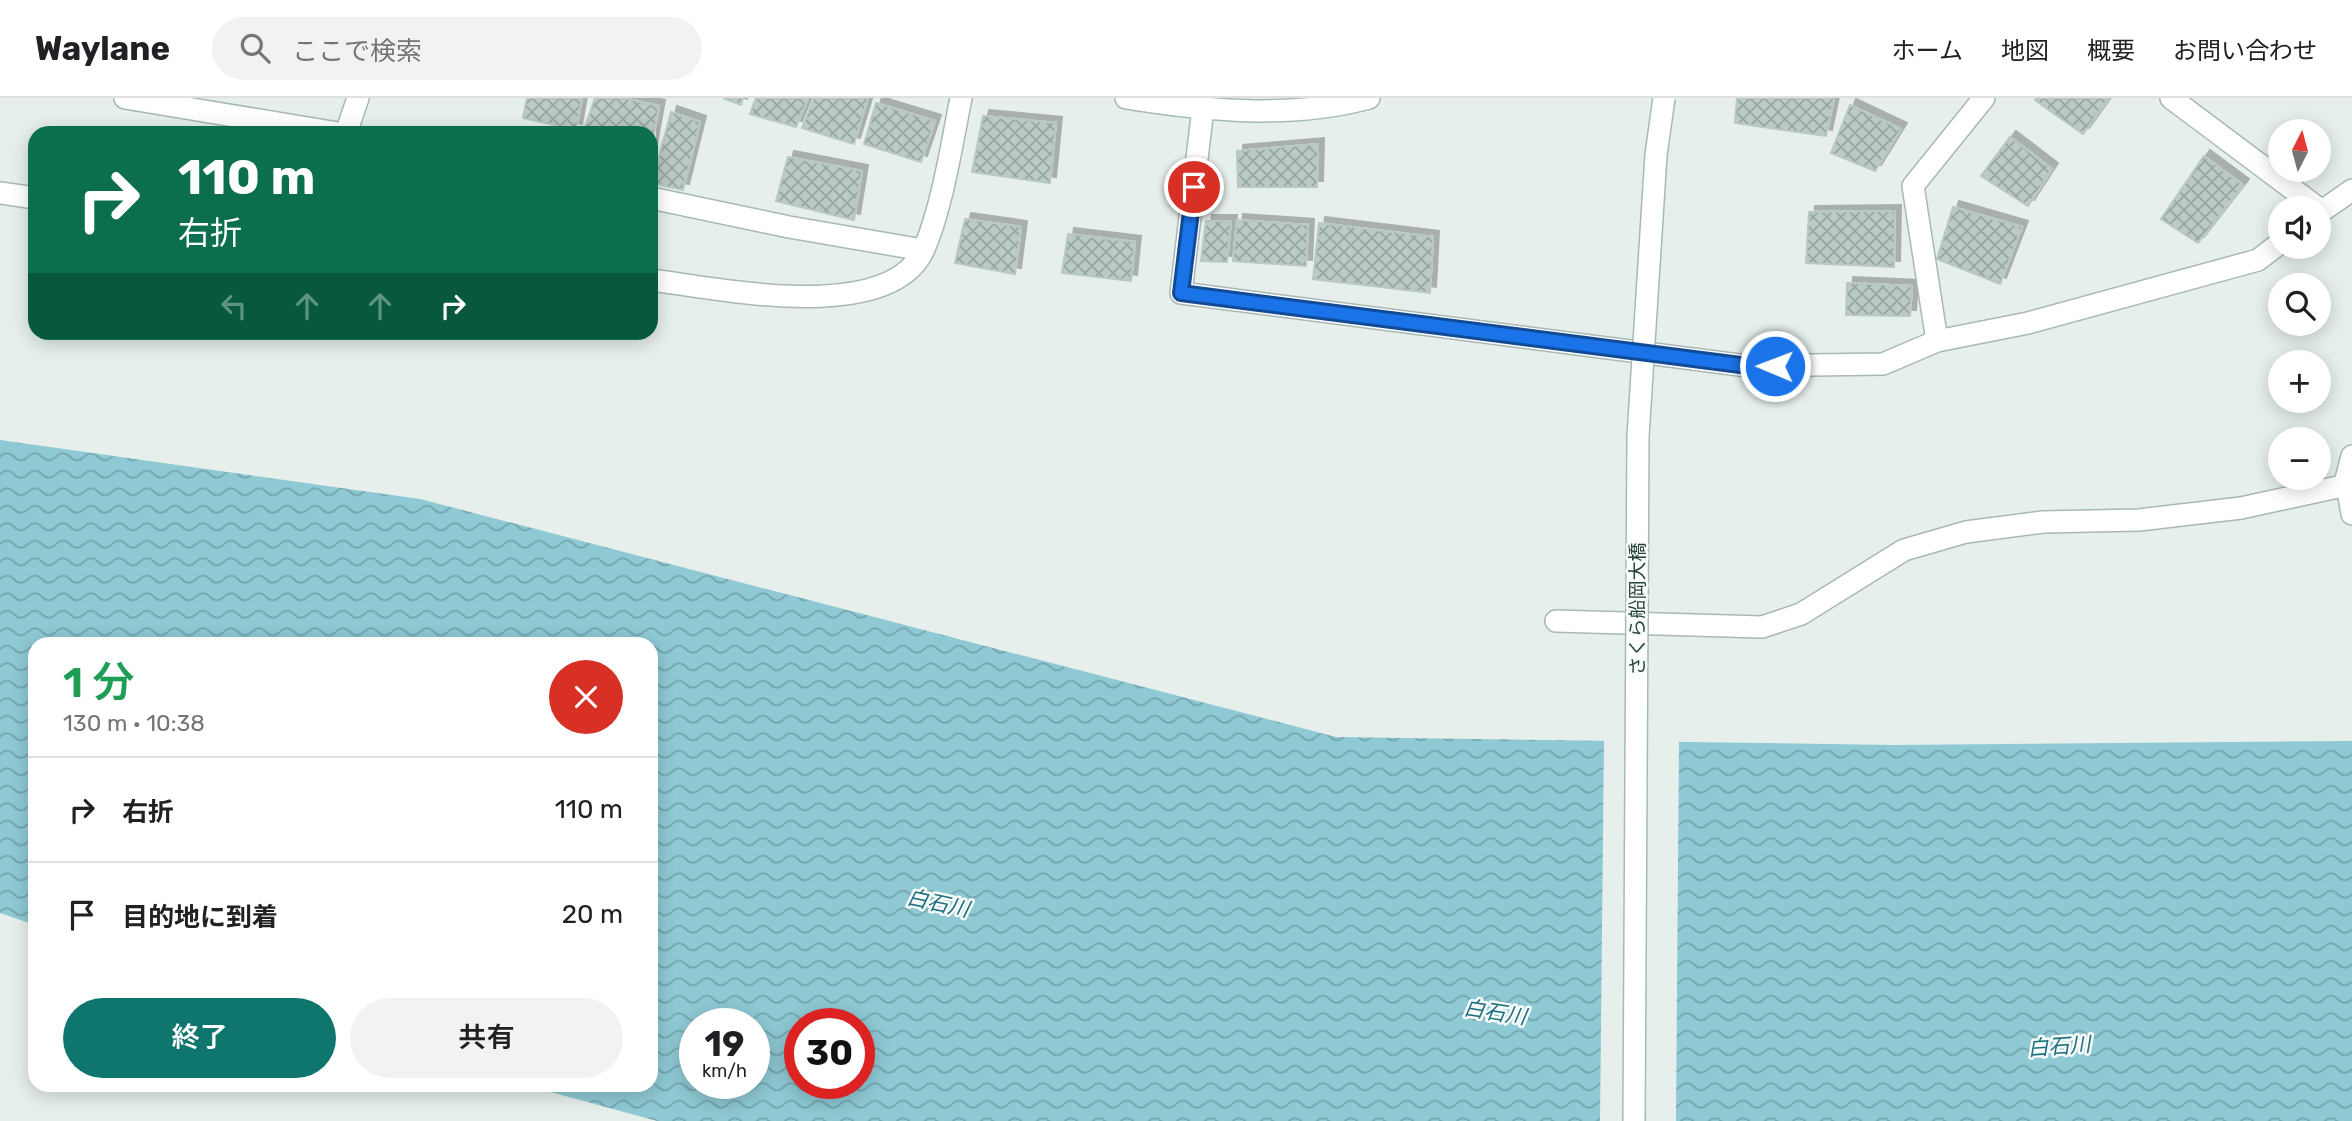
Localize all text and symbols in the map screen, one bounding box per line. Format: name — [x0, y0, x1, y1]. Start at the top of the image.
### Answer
search box — [212, 17, 702, 80]
text: Waylane — [35, 29, 170, 68]
icon: search — [236, 29, 274, 67]
text: ここで検索 — [292, 36, 422, 67]
text: ホーム — [1892, 37, 1963, 65]
text: 地図 — [2001, 37, 2049, 65]
text: 概要 — [2087, 37, 2135, 65]
text: お問い合わせ — [2173, 37, 2317, 65]
north arrow — [2268, 119, 2331, 182]
map controls — [2268, 119, 2331, 490]
text: 110 m — [178, 148, 315, 206]
icon: right — [63, 154, 154, 245]
pin — [1164, 157, 1224, 217]
icon: arrive — [1175, 168, 1213, 206]
button: sound — [2268, 196, 2331, 259]
text: 右折 — [178, 214, 242, 252]
button: search — [2268, 273, 2331, 336]
icon: left — [215, 287, 253, 325]
icon: ahead — [288, 287, 326, 325]
icon: ahead — [361, 287, 399, 325]
icon: right — [434, 287, 472, 325]
position arrow — [1738, 329, 1812, 403]
button: + — [2268, 350, 2331, 413]
button: − — [2268, 427, 2331, 490]
street label: さくら船岡大橋 — [1626, 542, 1649, 676]
text: 1 分 — [63, 658, 134, 708]
button: close — [549, 660, 623, 734]
text: 130 m · 10:38 — [63, 709, 205, 737]
icon: right — [63, 791, 101, 829]
text: 110 m — [555, 794, 623, 825]
text: 右折 — [122, 797, 174, 828]
water label: 白石川 — [905, 884, 973, 922]
icon: arrive — [63, 896, 101, 934]
text: 20 m — [562, 899, 623, 930]
text: 目的地に到着 — [122, 902, 278, 933]
water label: 白石川 — [1462, 995, 1530, 1030]
button: 終了 — [63, 998, 336, 1078]
button: 共有 — [350, 998, 623, 1078]
speed limit sign: 30 — [784, 1008, 875, 1099]
text: 19 — [705, 1023, 744, 1065]
water label: 白石川 — [2027, 1031, 2093, 1061]
text: km/h — [702, 1060, 747, 1082]

